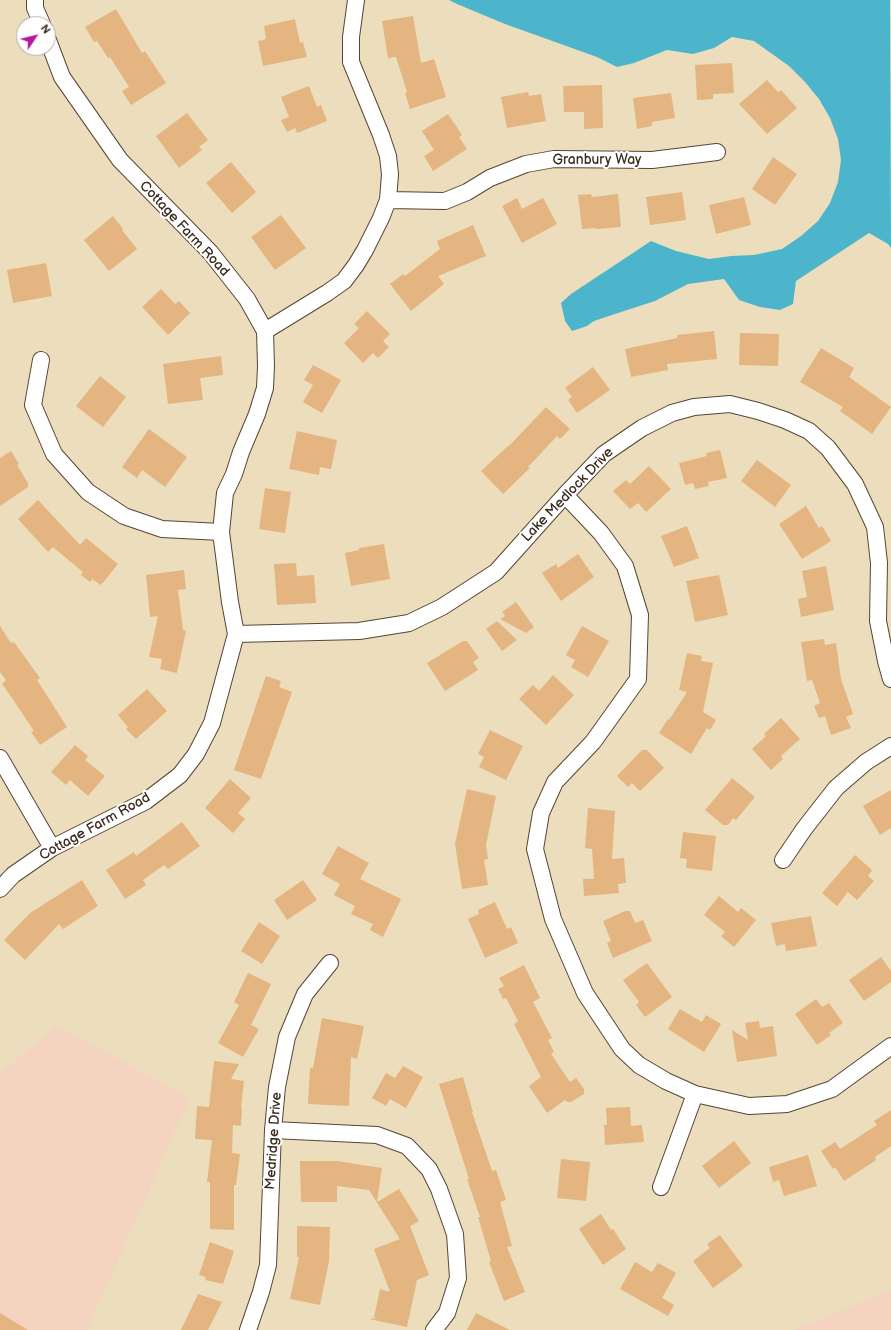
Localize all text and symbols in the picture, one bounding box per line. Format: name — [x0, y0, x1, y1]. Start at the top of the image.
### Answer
north arrow — [16, 16, 56, 56]
text: N — [38, 22, 53, 37]
street label: Granbury Way — [553, 152, 641, 168]
street label: Cottage Farm Road — [136, 178, 232, 280]
street label: Lake Medlock Drive — [519, 444, 617, 546]
street label: Cottage Farm Road — [37, 790, 153, 864]
street label: Medridge Drive — [262, 1092, 286, 1190]

